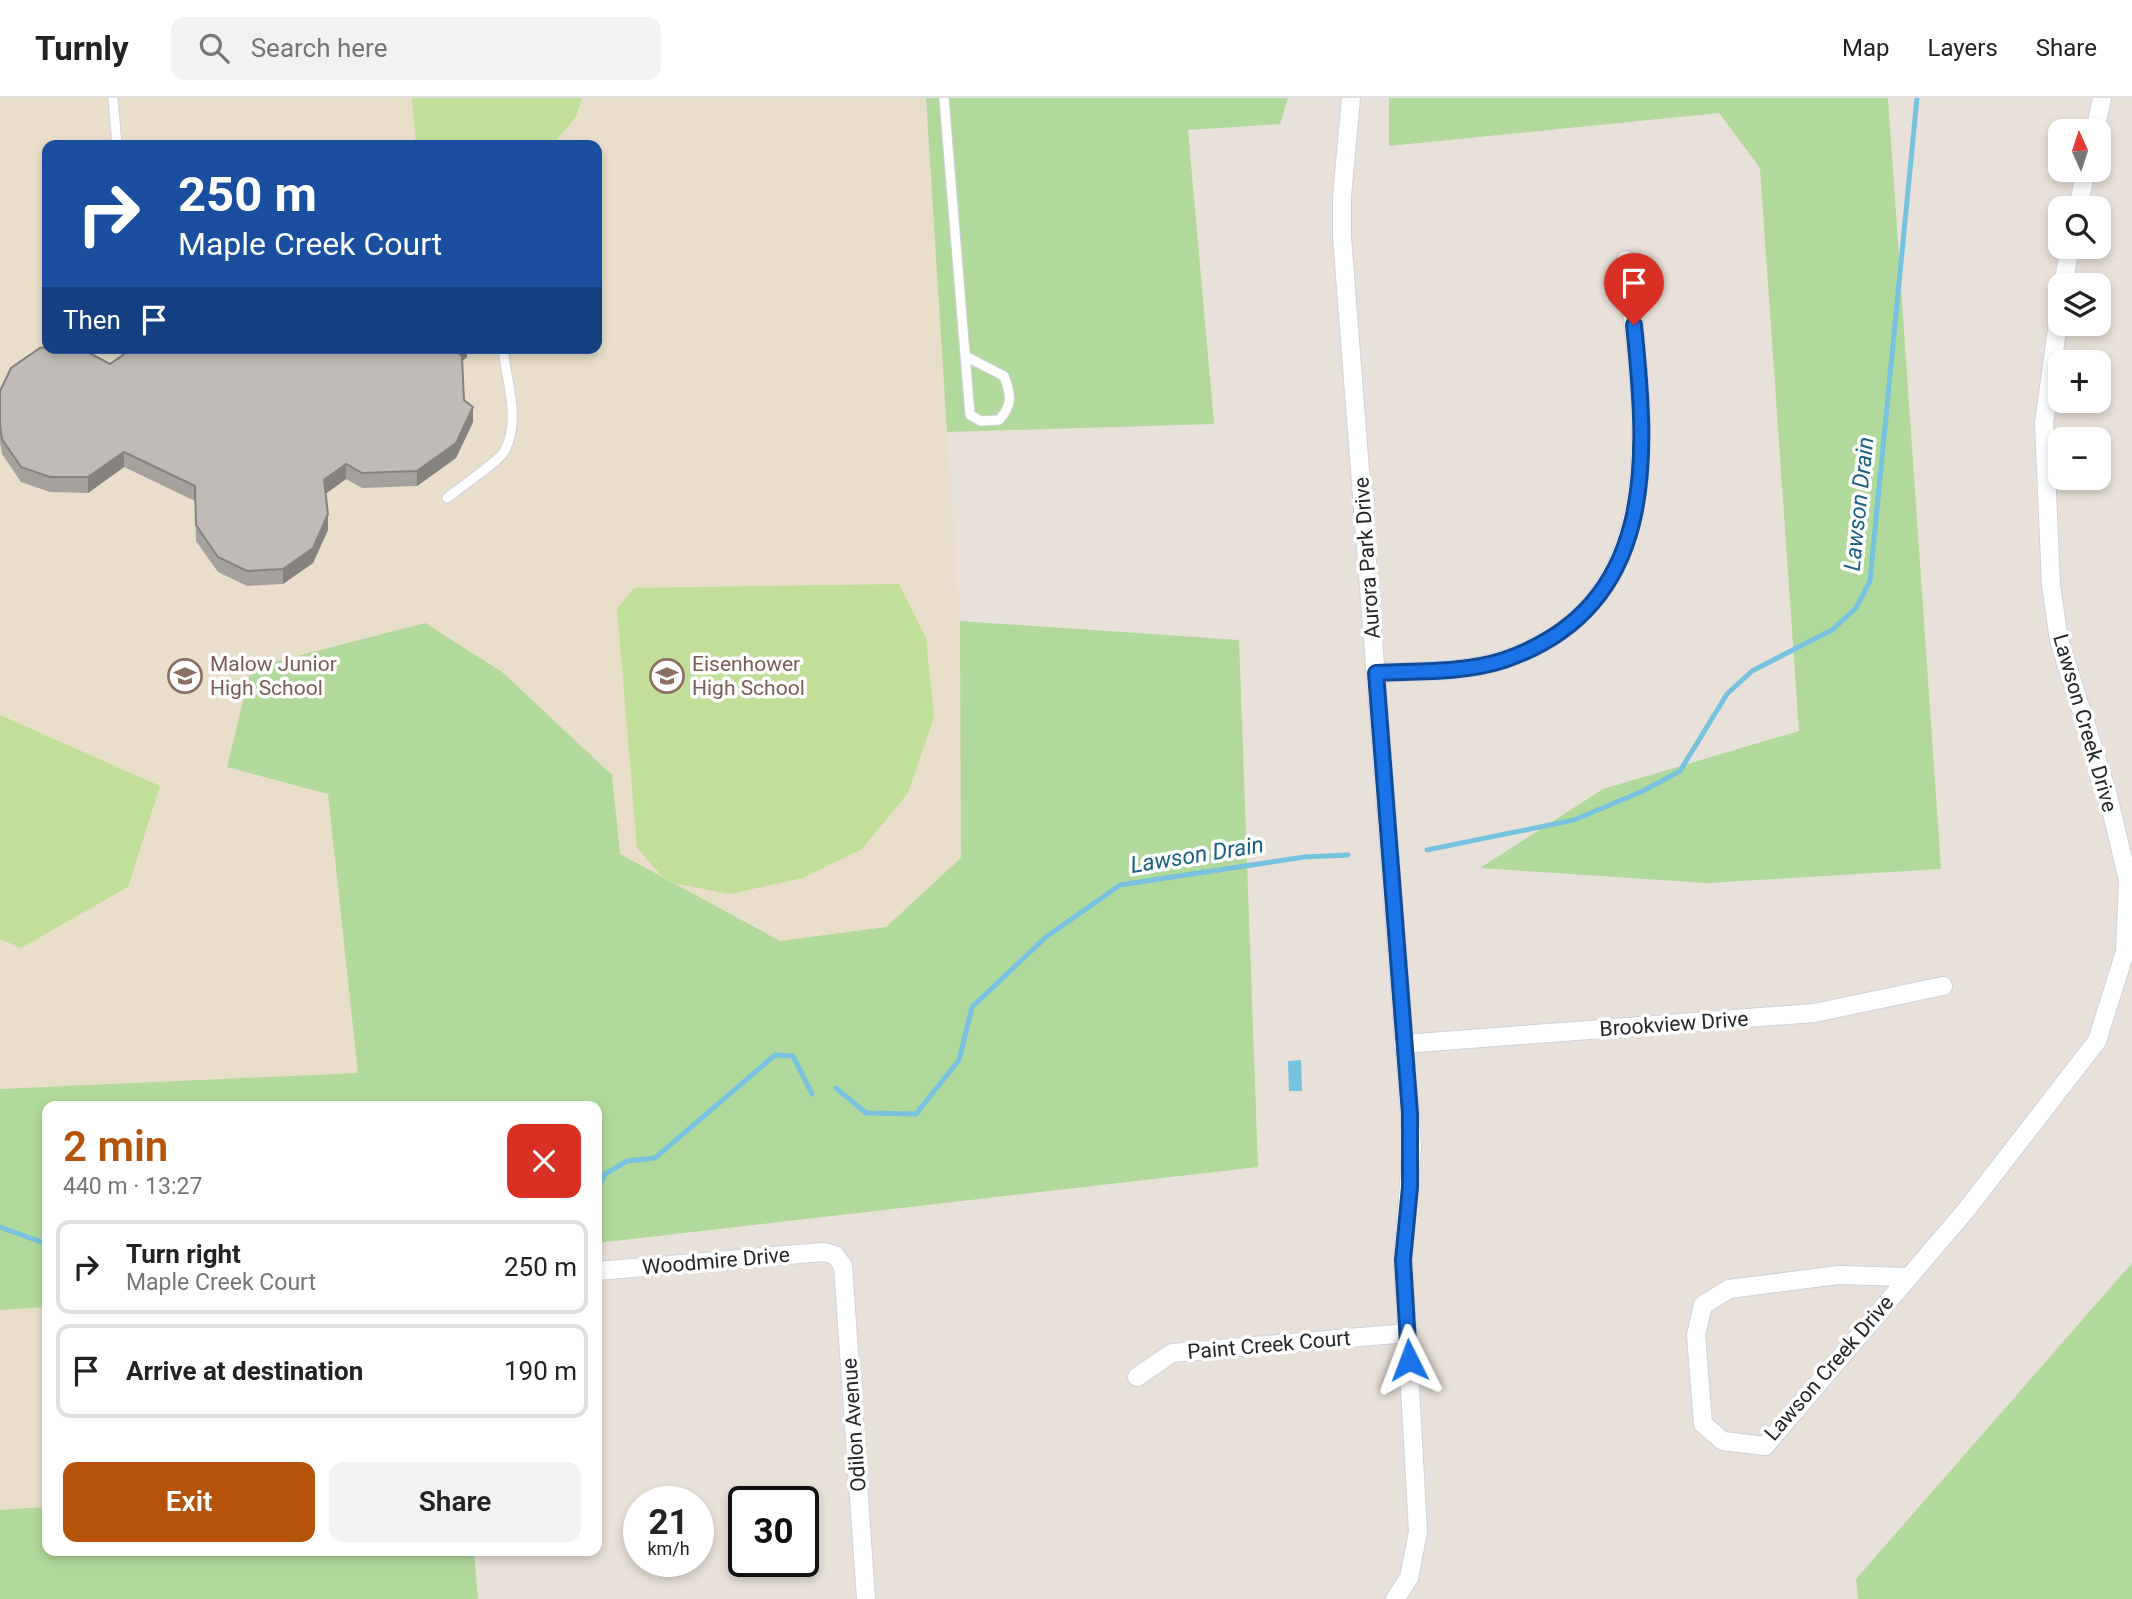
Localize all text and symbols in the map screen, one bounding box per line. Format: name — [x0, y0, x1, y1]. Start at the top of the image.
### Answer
search box — [171, 17, 661, 80]
text: Turnly — [35, 29, 129, 68]
icon: search — [195, 29, 233, 67]
text: Search here — [251, 33, 387, 63]
text: Map — [1842, 34, 1890, 62]
text: Layers — [1928, 34, 1998, 62]
text: Share — [2036, 34, 2097, 62]
north arrow — [2048, 119, 2110, 182]
map controls — [2048, 119, 2111, 490]
text: 250 m — [178, 166, 317, 223]
icon: right — [63, 168, 154, 259]
button: search — [2048, 196, 2111, 259]
text: Maple Creek Court — [178, 225, 442, 263]
pin — [1604, 253, 1664, 325]
icon: arrive — [1615, 264, 1653, 302]
button: layers — [2048, 273, 2111, 336]
icon: arrive — [135, 301, 173, 339]
text: Then — [63, 305, 121, 335]
button: + — [2048, 350, 2111, 413]
button: − — [2048, 427, 2111, 490]
water label: Lawson Drain — [1839, 436, 1879, 572]
street label: Aurora Park Drive — [1349, 476, 1385, 640]
street label: Lawson Creek Drive — [2048, 631, 2122, 815]
place label: Malow Junior High School — [210, 652, 337, 700]
place label: Eisenhower High School — [692, 652, 805, 700]
school or university icon: Malow Junior High School — [166, 657, 204, 695]
school or university icon: Eisenhower High School — [648, 657, 686, 695]
water label: Lawson Drain — [1128, 831, 1266, 879]
street label: Brookview Drive — [1599, 1007, 1749, 1041]
text: 2 min — [63, 1122, 168, 1171]
button: close — [507, 1124, 581, 1198]
text: 440 m · 13:27 — [63, 1173, 202, 1200]
text: Turn right — [126, 1239, 241, 1269]
street label: Woodmire Drive — [641, 1243, 791, 1279]
icon: right — [67, 1248, 105, 1286]
text: 250 m — [504, 1252, 577, 1282]
text: Maple Creek Court — [126, 1269, 316, 1296]
street label: Lawson Creek Drive — [1760, 1291, 1898, 1445]
position arrow — [1372, 1323, 1446, 1397]
street label: Paint Creek Court — [1186, 1326, 1352, 1364]
icon: arrive — [67, 1352, 105, 1390]
text: Arrive at destination — [126, 1356, 363, 1386]
text: 190 m — [504, 1356, 577, 1386]
street label: Odilon Avenue — [837, 1357, 871, 1493]
button: Exit — [63, 1462, 315, 1542]
button: Share — [329, 1462, 581, 1542]
speed limit sign: 30 — [728, 1486, 819, 1577]
text: 21 — [648, 1502, 689, 1543]
text: km/h — [647, 1538, 690, 1559]

